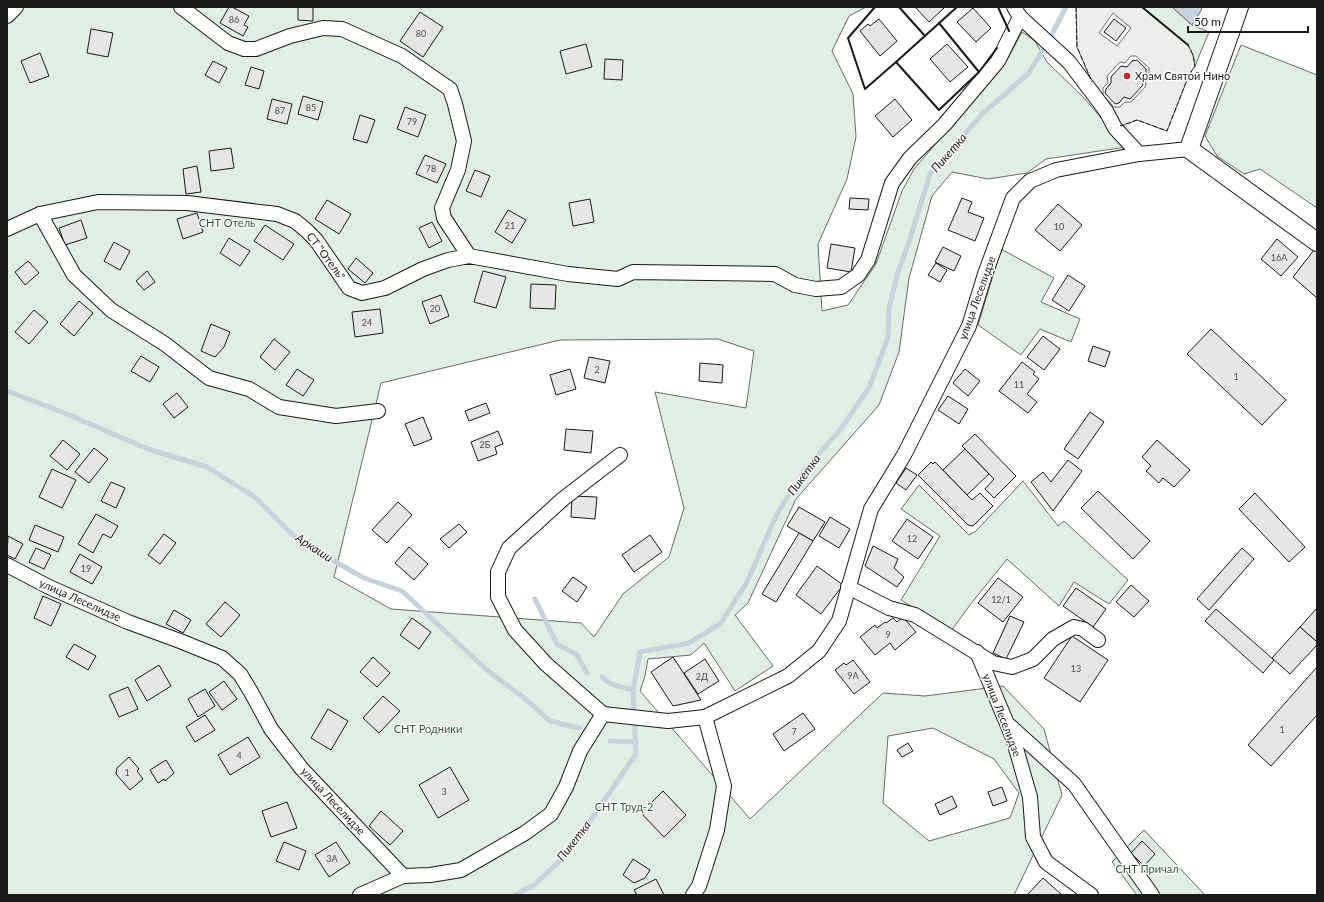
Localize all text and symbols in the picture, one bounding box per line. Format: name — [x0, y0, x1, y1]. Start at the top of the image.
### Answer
scale bar — [1188, 8, 1308, 34]
house number: 86 — [229, 14, 239, 25]
text: 50 m — [1194, 14, 1221, 29]
house number: 80 — [416, 28, 426, 39]
place label: Храм Святой Нино — [1135, 69, 1230, 82]
marker: Храм Святой Нино — [1122, 71, 1132, 81]
house number: 85 — [306, 102, 316, 113]
house number: 87 — [275, 105, 285, 116]
house number: 79 — [407, 116, 417, 127]
water label: Пикетка — [928, 130, 970, 175]
house number: 78 — [426, 163, 436, 174]
park label: СНТ Отель — [199, 216, 255, 229]
house number: 21 — [505, 220, 515, 231]
house number: 10 — [1054, 221, 1064, 232]
street label: СТ "Отель" — [304, 230, 348, 282]
house number: 16А — [1271, 252, 1288, 263]
street label: улица Леселидзе — [955, 254, 998, 341]
house number: 20 — [430, 303, 440, 314]
house number: 24 — [362, 317, 372, 328]
house number: 2 — [594, 364, 600, 375]
house number: 1 — [1233, 371, 1239, 382]
house number: 11 — [1014, 379, 1024, 390]
house number: 2Б — [480, 439, 491, 450]
water label: Пикетка — [784, 451, 823, 498]
water label: Аркаши — [292, 529, 336, 565]
house number: 12 — [907, 533, 917, 544]
house number: 19 — [81, 563, 91, 574]
street label: улица Леселидзе — [37, 576, 123, 623]
house number: 12/1 — [991, 594, 1011, 605]
house number: 9 — [885, 629, 891, 640]
house number: 13 — [1071, 663, 1081, 674]
house number: 9А — [847, 670, 860, 681]
house number: 2Д — [696, 671, 708, 682]
street label: улица Леселидзе — [981, 672, 1024, 758]
park label: СНТ Родники — [394, 722, 462, 735]
house number: 1 — [1279, 724, 1285, 735]
house number: 7 — [791, 726, 797, 737]
house number: 4 — [236, 750, 242, 761]
street label: улица Леселидзе — [299, 764, 368, 837]
house number: 1 — [124, 767, 130, 778]
house number: 3 — [441, 786, 447, 797]
park label: СНТ Труд-2 — [595, 800, 653, 813]
water label: Пикетка — [553, 818, 594, 864]
house number: 3А — [326, 853, 339, 864]
park label: СНТ Причал — [1115, 862, 1179, 875]

